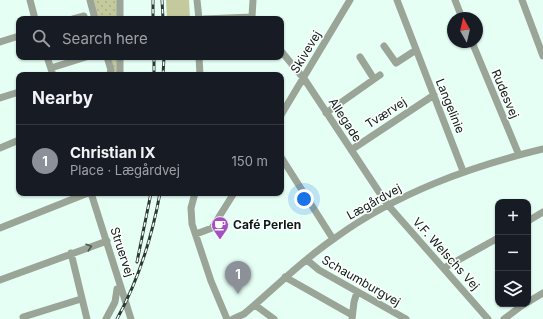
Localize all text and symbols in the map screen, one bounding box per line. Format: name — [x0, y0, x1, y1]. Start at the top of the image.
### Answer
north arrow — [447, 12, 483, 48]
search box — [16, 16, 284, 60]
icon: search — [30, 27, 52, 49]
street label: Skivevej — [287, 28, 324, 76]
text: Search here — [62, 29, 148, 48]
street label: Rudesvej — [488, 67, 523, 121]
street label: Langelinie — [433, 76, 468, 135]
text: Nearby — [32, 88, 93, 108]
street label: Tværvej — [362, 94, 409, 131]
street label: Allegade — [326, 95, 365, 145]
text: Christian IX — [70, 143, 156, 162]
text: 1 — [42, 153, 48, 169]
text: 150 m — [232, 153, 268, 169]
text: Place · Lægårdvej — [70, 162, 180, 178]
street label: Lægårdvej — [344, 180, 404, 223]
your location — [294, 189, 314, 209]
map controls — [495, 199, 531, 307]
button: + — [495, 199, 531, 235]
street label: V.F. Welschs Vej — [410, 214, 483, 293]
cafe icon: Café Perlen — [210, 215, 230, 240]
place label: Café Perlen — [233, 217, 301, 232]
street label: Struervej — [107, 225, 138, 279]
button: − — [495, 235, 531, 271]
one-way arrow — [86, 243, 93, 252]
street label: Schaumburgvej — [319, 252, 403, 309]
pin: 1 — [225, 261, 251, 294]
button: layers — [495, 271, 531, 307]

